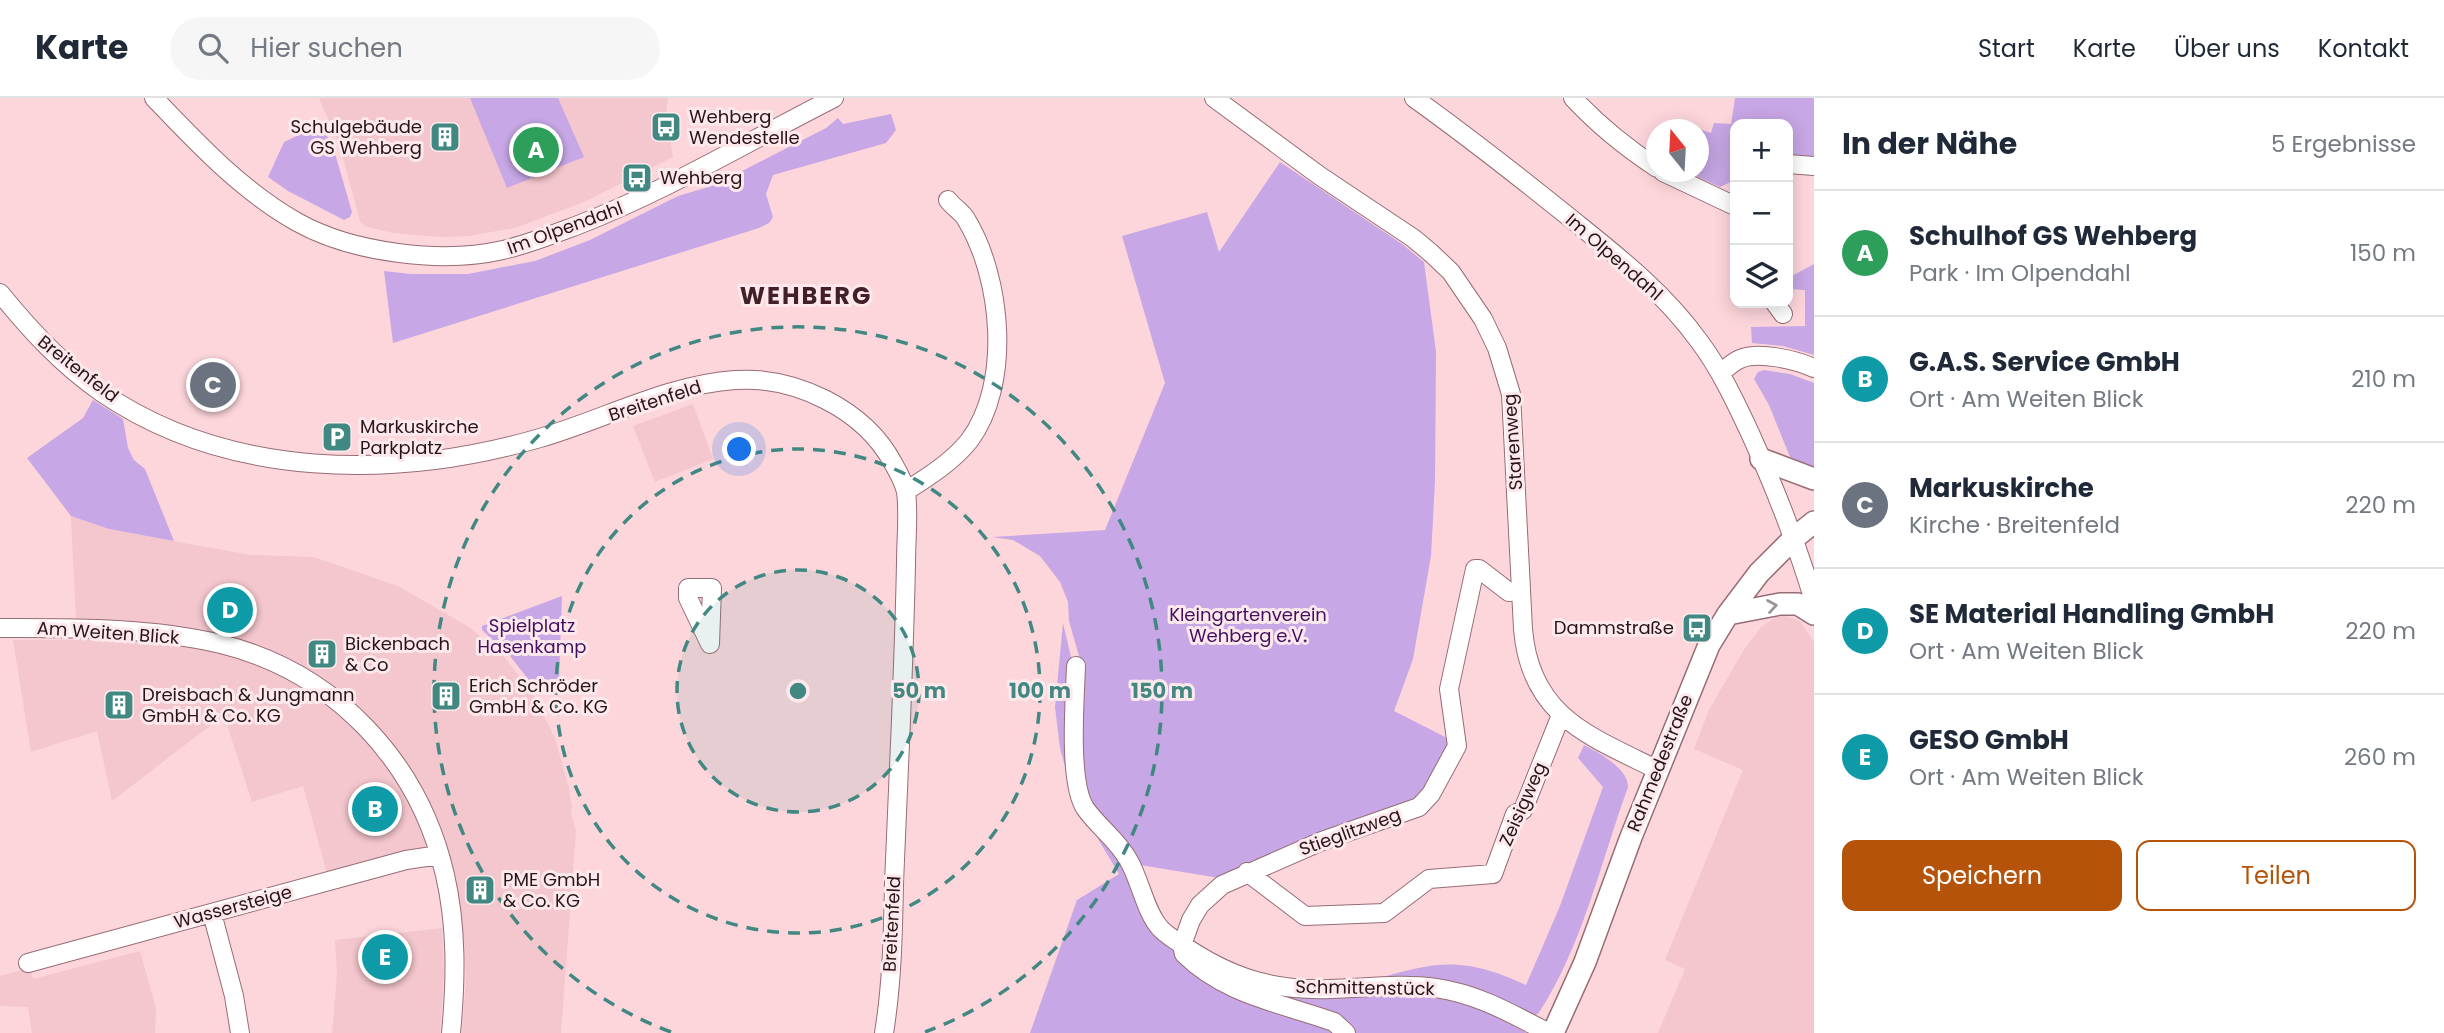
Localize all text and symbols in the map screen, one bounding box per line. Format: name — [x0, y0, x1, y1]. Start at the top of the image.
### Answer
search box — [170, 17, 660, 80]
text: Karte — [35, 24, 128, 71]
icon: search — [194, 29, 232, 67]
text: Hier suchen — [250, 30, 403, 66]
text: Start — [1978, 32, 2035, 65]
text: Karte — [2073, 32, 2136, 65]
text: Über uns — [2174, 32, 2280, 65]
text: Kontakt — [2318, 32, 2409, 65]
place label: Wehberg Wendestelle — [689, 104, 800, 150]
bus stop icon: Wehberg Wendestelle — [649, 110, 683, 144]
place label: Schulgebäude GS Wehberg — [291, 114, 422, 160]
north arrow — [1646, 119, 1709, 182]
map controls — [1730, 119, 1793, 308]
button: + — [1730, 119, 1793, 182]
building icon: Schulgebäude GS Wehberg — [428, 120, 462, 154]
text: In der Nähe — [1842, 122, 2017, 165]
pin: A — [513, 124, 559, 176]
text: 5 Ergebnisse — [2271, 128, 2416, 160]
bus stop icon: Wehberg — [620, 161, 654, 195]
place label: Wehberg — [660, 165, 742, 190]
button: − — [1730, 182, 1793, 245]
street label: Im Olpendahl — [503, 195, 626, 260]
street label: Im Olpendahl — [1560, 207, 1668, 306]
text: Schulhof GS Wehberg — [1909, 218, 2197, 254]
text: A — [1857, 237, 1873, 269]
text: 150 m — [2350, 237, 2416, 269]
button: layers — [1730, 245, 1793, 308]
text: Park · Im Olpendahl — [1909, 257, 2131, 289]
district label: WEHBERG — [740, 279, 872, 312]
street label: Breitenfeld — [33, 329, 124, 408]
text: G.A.S. Service GmbH — [1909, 344, 2180, 380]
pin: C — [190, 359, 236, 411]
text: B — [1857, 363, 1873, 395]
text: 210 m — [2351, 363, 2416, 395]
street label: Breitenfeld — [605, 374, 704, 427]
text: Ort · Am Weiten Blick — [1909, 383, 2144, 415]
street label: Starenweg — [1497, 393, 1528, 491]
place label: Markuskirche Parkplatz — [360, 414, 479, 460]
parking icon: Markuskirche Parkplatz — [320, 420, 354, 454]
your location — [722, 432, 756, 466]
text: Markuskirche — [1909, 470, 2094, 506]
text: C — [1856, 489, 1874, 521]
text: 220 m — [2345, 489, 2416, 521]
text: Kirche · Breitenfeld — [1909, 509, 2120, 541]
pin: D — [207, 584, 253, 636]
text: SE Material Handling GmbH — [1909, 596, 2274, 632]
one-way arrow — [1766, 599, 1778, 614]
park label: Kleingartenverein Wehberg e.V. — [1169, 602, 1327, 648]
bus stop icon: Dammstraße — [1680, 611, 1714, 645]
park label: Spielplatz Hasenkamp — [478, 613, 586, 659]
street label: Am Weiten Blick — [36, 615, 181, 650]
place label: Dammstraße — [1554, 615, 1674, 640]
text: D — [1857, 615, 1873, 647]
text: 220 m — [2345, 615, 2416, 647]
place label: Bickenbach & Co — [345, 631, 450, 677]
text: Ort · Am Weiten Blick — [1909, 635, 2144, 667]
building icon: Bickenbach & Co — [305, 637, 339, 671]
place label: Erich Schröder GmbH & Co. KG — [469, 673, 608, 719]
text: 50 m — [892, 676, 946, 705]
text: 100 m — [1009, 676, 1071, 705]
text: 150 m — [1131, 676, 1193, 705]
building icon: Erich Schröder GmbH & Co. KG — [429, 679, 463, 713]
centre of rings — [786, 679, 810, 703]
place label: Dreisbach & Jungmann GmbH & Co. KG — [142, 682, 355, 728]
building icon: Dreisbach & Jungmann GmbH & Co. KG — [102, 688, 136, 722]
street label: Rahmedestraße — [1621, 690, 1698, 835]
text: GESO GmbH — [1909, 722, 2069, 758]
text: E — [1859, 741, 1871, 773]
text: 260 m — [2344, 741, 2416, 773]
street label: Zeisigweg — [1493, 758, 1552, 850]
text: Ort · Am Weiten Blick — [1909, 761, 2144, 793]
pin: B — [352, 783, 398, 835]
street label: Stieglitzweg — [1295, 802, 1404, 861]
button: Speichern — [1842, 840, 2122, 911]
button: Teilen — [2136, 840, 2416, 911]
place label: PME GmbH & Co. KG — [503, 867, 600, 913]
building icon: PME GmbH & Co. KG — [463, 873, 497, 907]
street label: Breitenfeld — [876, 875, 907, 973]
street label: Wassersteige — [171, 879, 295, 934]
pin: E — [362, 931, 408, 983]
street label: Schmittenstück — [1295, 974, 1436, 1001]

